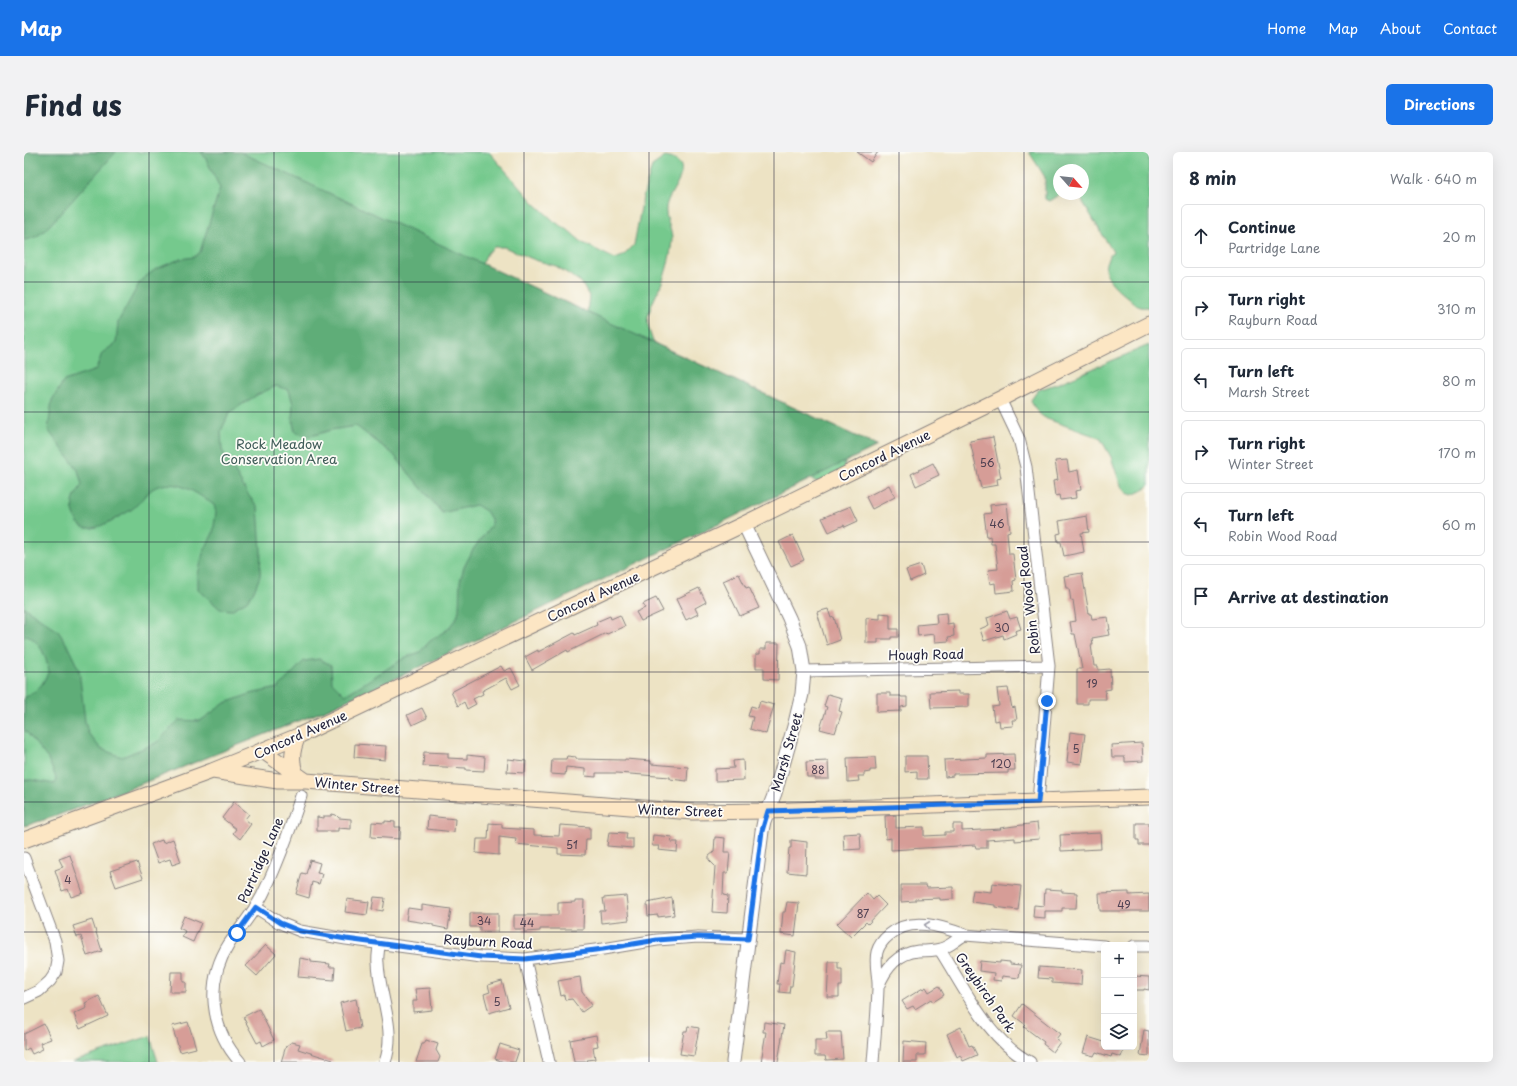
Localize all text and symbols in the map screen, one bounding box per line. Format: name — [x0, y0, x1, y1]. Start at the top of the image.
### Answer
text: Map — [20, 14, 62, 42]
text: Home — [1267, 18, 1306, 39]
text: Map — [1328, 18, 1358, 39]
text: About — [1380, 18, 1421, 39]
text: Contact — [1443, 18, 1497, 39]
text: Find us — [24, 83, 122, 126]
button: Directions — [1386, 84, 1493, 125]
north arrow — [1053, 164, 1089, 200]
text: 8 min — [1189, 165, 1237, 191]
text: Walk · 640 m — [1390, 169, 1477, 188]
text: Continue — [1228, 215, 1296, 238]
icon: ahead — [1190, 225, 1212, 247]
text: 20 m — [1442, 227, 1476, 246]
text: Partridge Lane — [1228, 238, 1320, 257]
text: Turn right — [1228, 287, 1305, 310]
icon: right — [1190, 297, 1212, 319]
text: 310 m — [1437, 299, 1476, 318]
text: Rayburn Road — [1228, 310, 1318, 329]
text: Turn left — [1228, 359, 1294, 382]
icon: left — [1190, 369, 1212, 391]
text: 80 m — [1442, 371, 1476, 390]
text: Marsh Street — [1228, 382, 1310, 401]
street label: Concord Avenue — [835, 425, 933, 485]
text: Turn right — [1228, 431, 1305, 454]
park label: Rock Meadow Conservation Area — [221, 434, 338, 468]
icon: right — [1190, 441, 1212, 463]
text: 170 m — [1438, 443, 1476, 462]
house number: 56 — [980, 454, 995, 471]
text: Winter Street — [1228, 454, 1313, 473]
text: Turn left — [1228, 503, 1294, 526]
icon: left — [1190, 513, 1212, 535]
house number: 46 — [990, 515, 1005, 532]
text: 60 m — [1442, 515, 1476, 534]
text: Robin Wood Road — [1228, 526, 1338, 545]
street label: Robin Wood Road — [1012, 544, 1044, 656]
street label: Concord Avenue — [544, 566, 642, 626]
icon: arrive — [1190, 585, 1212, 607]
text: Arrive at destination — [1228, 585, 1389, 608]
house number: 30 — [994, 619, 1010, 636]
street label: Hough Road — [888, 644, 964, 664]
house number: 19 — [1086, 675, 1098, 692]
route end — [1038, 692, 1056, 710]
street label: Concord Avenue — [250, 705, 350, 763]
street label: Marsh Street — [766, 710, 806, 794]
house number: 5 — [1072, 740, 1080, 757]
house number: 120 — [991, 755, 1011, 772]
house number: 88 — [811, 761, 825, 778]
street label: Winter Street — [314, 772, 400, 798]
street label: Winter Street — [637, 799, 723, 821]
street label: Partridge Lane — [233, 814, 287, 906]
house number: 51 — [566, 836, 578, 853]
house number: 4 — [64, 871, 72, 888]
house number: 49 — [1117, 896, 1131, 913]
house number: 87 — [857, 905, 869, 922]
house number: 34 — [477, 912, 491, 929]
house number: 44 — [520, 914, 534, 931]
one-way arrow — [924, 921, 930, 930]
route start — [228, 924, 246, 942]
street label: Rayburn Road — [443, 929, 534, 953]
map controls — [1101, 942, 1137, 1050]
button: + — [1101, 942, 1137, 978]
street label: Greybirch Park — [951, 948, 1021, 1036]
button: − — [1101, 978, 1137, 1014]
house number: 5 — [493, 993, 501, 1010]
button: layers — [1101, 1014, 1137, 1050]

